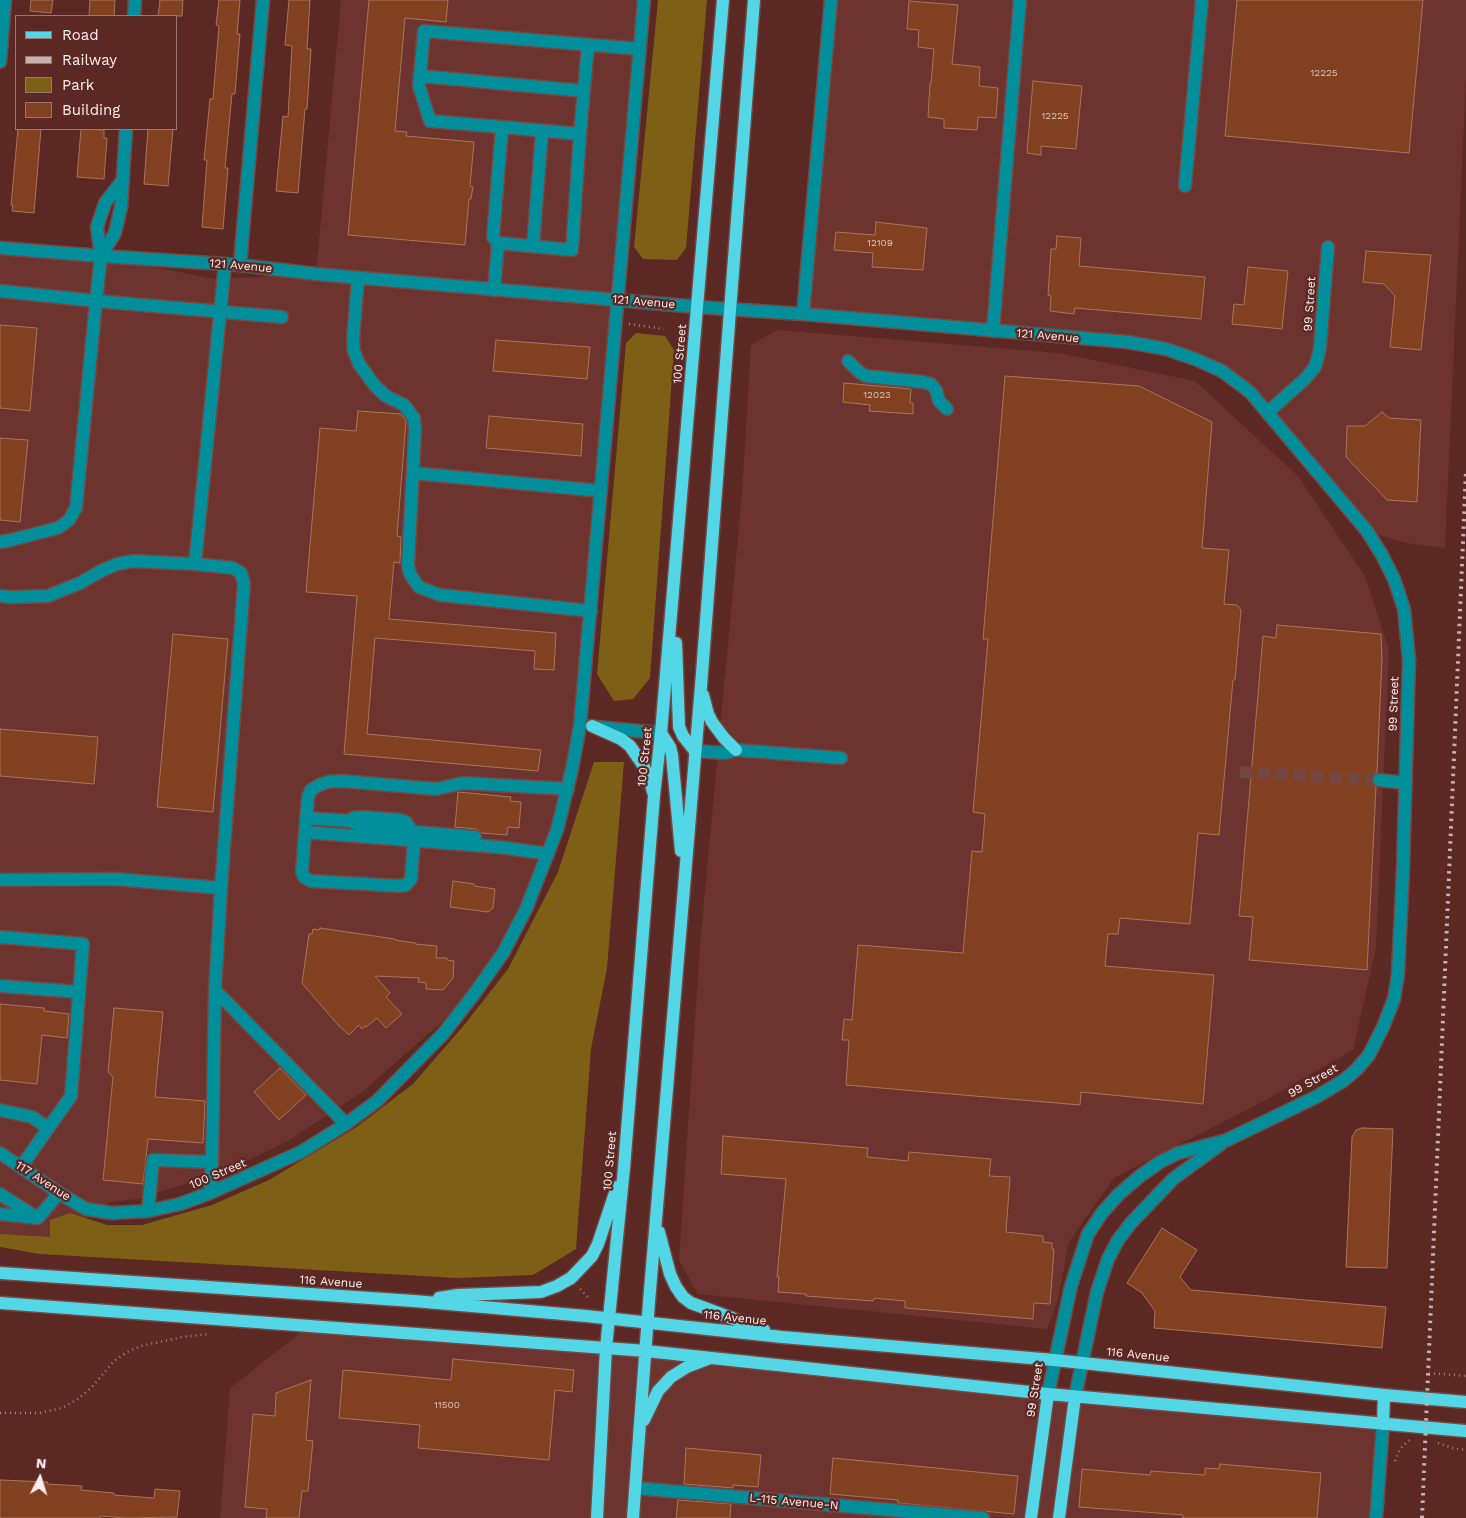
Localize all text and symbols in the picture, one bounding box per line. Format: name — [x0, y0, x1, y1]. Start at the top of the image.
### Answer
legend — [15, 15, 178, 130]
text: Road — [62, 26, 99, 44]
text: Railway — [62, 51, 117, 69]
house number: 12225 — [1310, 67, 1338, 79]
text: Park — [62, 76, 94, 94]
text: Building — [62, 101, 120, 119]
house number: 12225 — [1041, 110, 1069, 122]
house number: 12109 — [867, 237, 893, 249]
street label: 121 Avenue — [209, 256, 273, 276]
street label: 99 Street — [1301, 276, 1319, 332]
street label: 121 Avenue — [612, 292, 676, 312]
street label: 100 Street — [670, 324, 690, 384]
street label: 121 Avenue — [1016, 326, 1080, 346]
house number: 12023 — [863, 389, 891, 401]
street label: 99 Street — [1386, 676, 1402, 732]
street label: 100 Street — [635, 727, 655, 787]
street label: 99 Street — [1286, 1061, 1340, 1101]
street label: 100 Street — [600, 1131, 620, 1191]
street label: 100 Street — [188, 1156, 248, 1192]
street label: 117 Avenue — [13, 1158, 73, 1204]
street label: 116 Avenue — [299, 1273, 363, 1291]
street label: 116 Avenue — [703, 1308, 767, 1328]
street label: 116 Avenue — [1106, 1345, 1170, 1365]
street label: 99 Street — [1024, 1362, 1046, 1418]
house number: 11500 — [434, 1399, 460, 1411]
north arrow — [15, 1453, 65, 1503]
text: N — [35, 1455, 47, 1471]
street label: L-115 Avenue-N — [749, 1491, 839, 1513]

